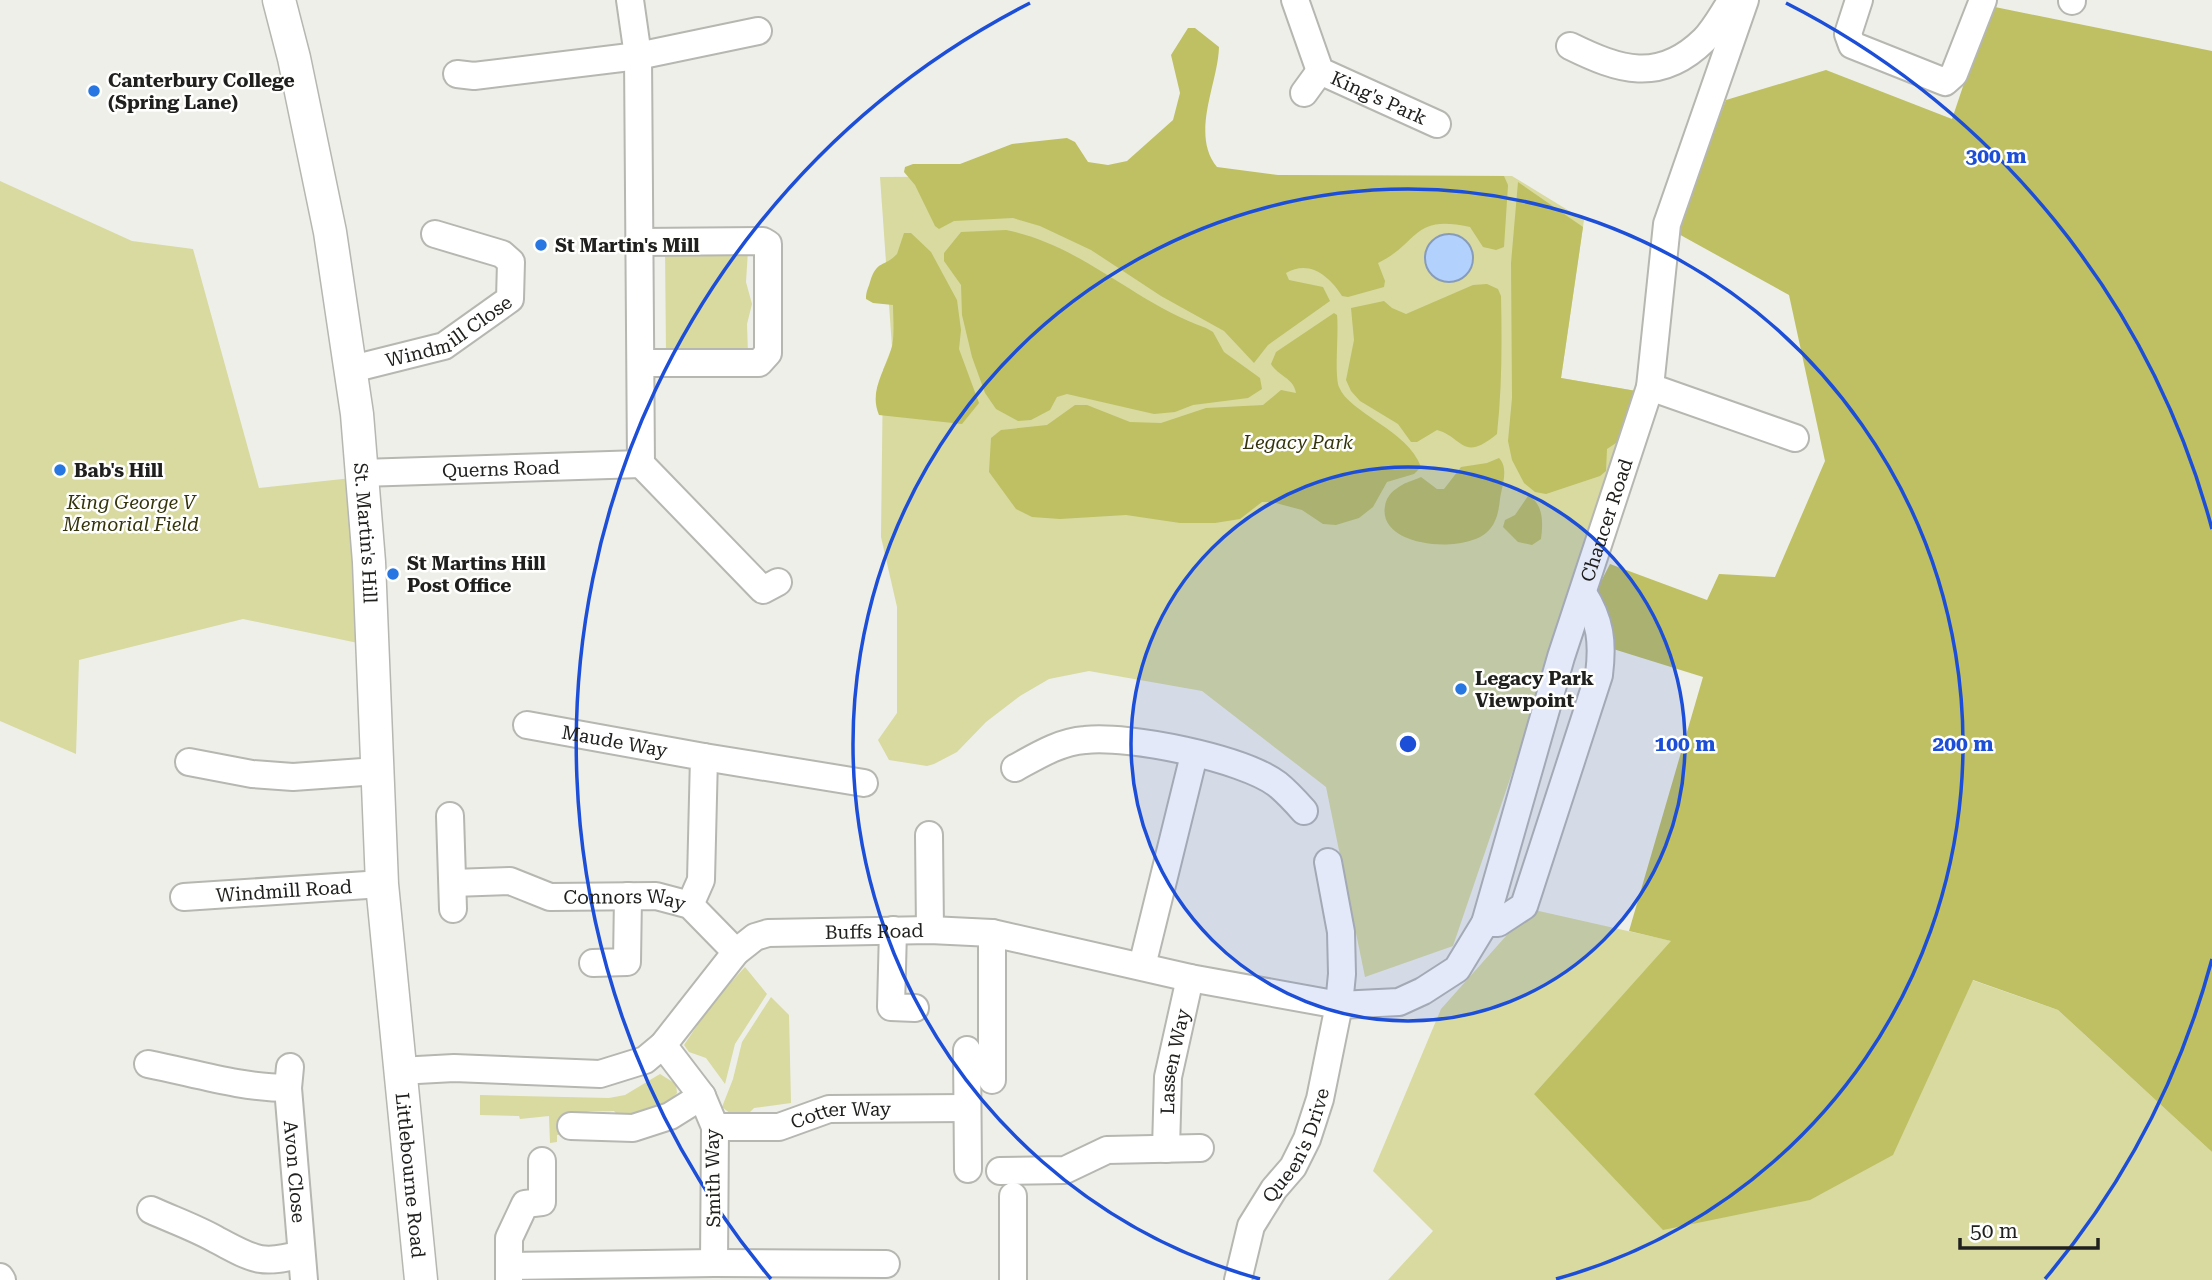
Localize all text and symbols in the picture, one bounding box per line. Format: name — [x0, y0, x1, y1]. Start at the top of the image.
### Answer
street label: King's Park — [1327, 66, 1431, 129]
place label: Canterbury College (Spring Lane) — [108, 69, 295, 114]
marker: Canterbury College (Spring Lane) — [86, 83, 102, 99]
text: 300 m — [1966, 144, 2026, 168]
place label: St Martin's Mill — [555, 234, 700, 257]
marker: St Martin's Mill — [533, 237, 549, 253]
street label: Windmill Close — [383, 290, 516, 372]
park label: Legacy Park — [1242, 431, 1354, 454]
street label: Querns Road — [442, 455, 560, 482]
street label: Chaucer Road — [1575, 456, 1637, 585]
place label: Bab's Hill — [74, 459, 163, 482]
marker: Bab's Hill — [52, 462, 68, 478]
street label: St. Martin's Hill — [349, 462, 382, 604]
park label: King George V Memorial Field — [62, 491, 199, 536]
place label: St Martins Hill Post Office — [407, 552, 546, 597]
marker: St Martins Hill Post Office — [385, 566, 401, 582]
place label: Legacy Park Viewpoint — [1475, 667, 1594, 712]
marker: Legacy Park Viewpoint — [1453, 681, 1469, 697]
street label: Maude Way — [560, 720, 670, 762]
centre of rings — [1396, 732, 1420, 756]
text: 100 m — [1655, 732, 1715, 756]
text: 200 m — [1933, 732, 1993, 756]
street label: Windmill Road — [215, 875, 353, 906]
street label: Connors Way — [563, 884, 689, 915]
street label: Buffs Road — [825, 919, 924, 943]
street label: Lassen Way — [1155, 1006, 1194, 1115]
street label: Queen's Drive — [1257, 1086, 1333, 1206]
street label: Littlebourne Road — [391, 1091, 430, 1259]
street label: Cotter Way — [787, 1097, 892, 1133]
street label: Avon Close — [279, 1120, 311, 1224]
street label: Smith Way — [701, 1128, 725, 1228]
scale bar — [1960, 1206, 2098, 1250]
text: 50 m — [1970, 1219, 2018, 1243]

